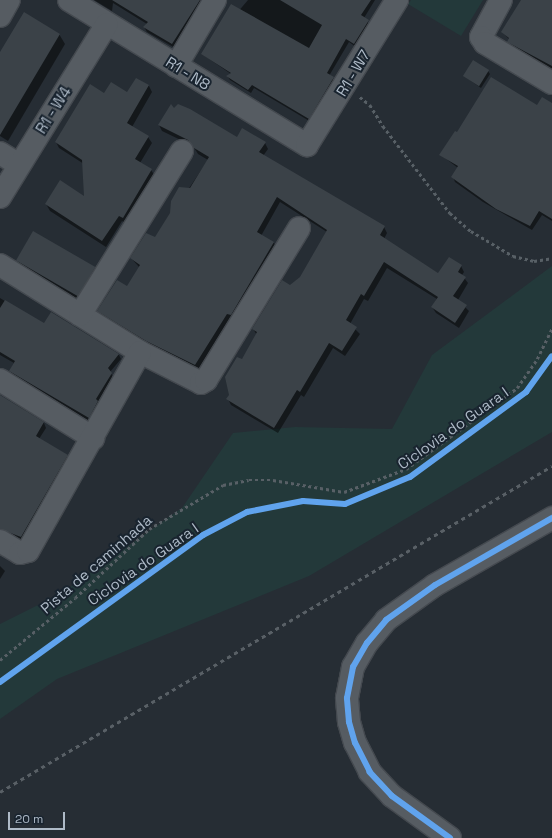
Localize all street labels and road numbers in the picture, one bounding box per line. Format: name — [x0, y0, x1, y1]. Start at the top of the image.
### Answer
street label: R1 - W7 — [332, 46, 374, 100]
street label: R1 - N8 — [162, 52, 214, 94]
street label: R1 - W4 — [31, 83, 75, 137]
street label: Ciclovia do Guara I — [394, 383, 512, 473]
street label: Pista de caminhada — [37, 511, 155, 617]
street label: Ciclovia do Guara I — [84, 519, 202, 609]

